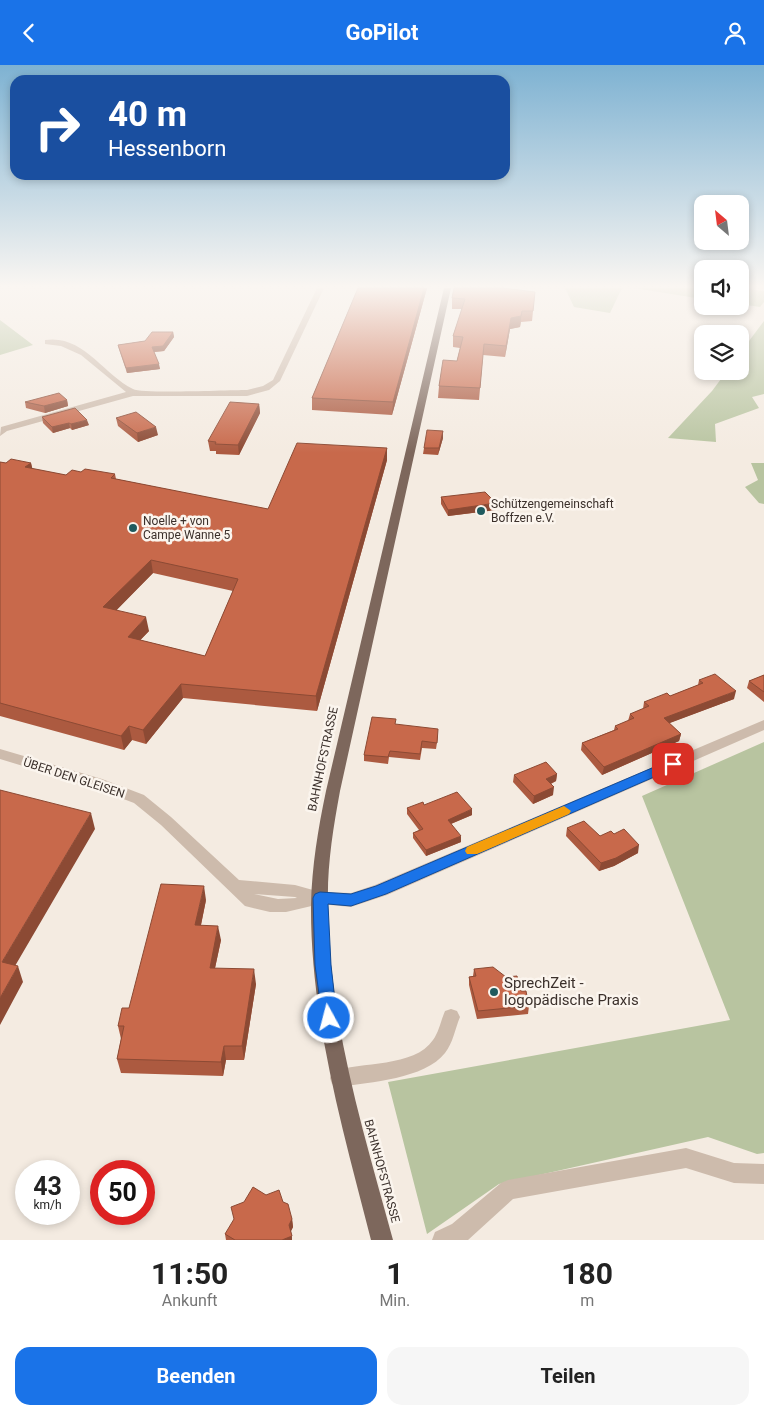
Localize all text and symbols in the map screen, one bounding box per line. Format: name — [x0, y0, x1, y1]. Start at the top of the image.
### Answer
icon: back — [15, 19, 43, 47]
icon: person — [721, 19, 749, 47]
text: GoPilot — [345, 20, 419, 45]
text: 40 m — [108, 94, 187, 135]
icon: right — [25, 95, 90, 160]
text: Hessenborn — [108, 136, 226, 161]
north arrow — [694, 195, 749, 250]
map controls — [694, 195, 749, 380]
button: sound — [694, 260, 749, 315]
button: layers — [694, 325, 749, 380]
place label: Schützengemeinschaft Boffzen e.V. — [491, 497, 614, 525]
marker: Schützengemeinschaft Boffzen e.V. — [475, 505, 487, 517]
place label: Noelle + von Campe Wanne 5 — [143, 514, 231, 542]
marker: Noelle + von Campe Wanne 5 — [127, 522, 139, 534]
street label: BAHNHOFSTRASSE — [305, 705, 341, 813]
pin — [652, 743, 694, 785]
icon: arrive — [659, 750, 687, 778]
street label: ÜBER DEN GLEISEN — [21, 754, 127, 801]
place label: SprechZeit - logopädische Praxis — [504, 974, 639, 1009]
marker: SprechZeit - logopädische Praxis — [488, 986, 500, 998]
position arrow — [302, 991, 354, 1043]
street label: BAHNHOFSTRASSE — [361, 1118, 403, 1224]
speed limit sign: 50 — [90, 1160, 155, 1225]
text: 43 — [33, 1172, 62, 1201]
text: km/h — [33, 1198, 62, 1212]
text: 11:50 — [151, 1256, 228, 1291]
text: 1 — [386, 1256, 403, 1291]
text: 180 — [561, 1256, 613, 1291]
text: Ankunft — [162, 1291, 218, 1310]
text: Min. — [379, 1291, 410, 1310]
text: m — [580, 1291, 594, 1310]
button: Beenden — [15, 1347, 377, 1405]
button: Teilen — [387, 1347, 749, 1405]

